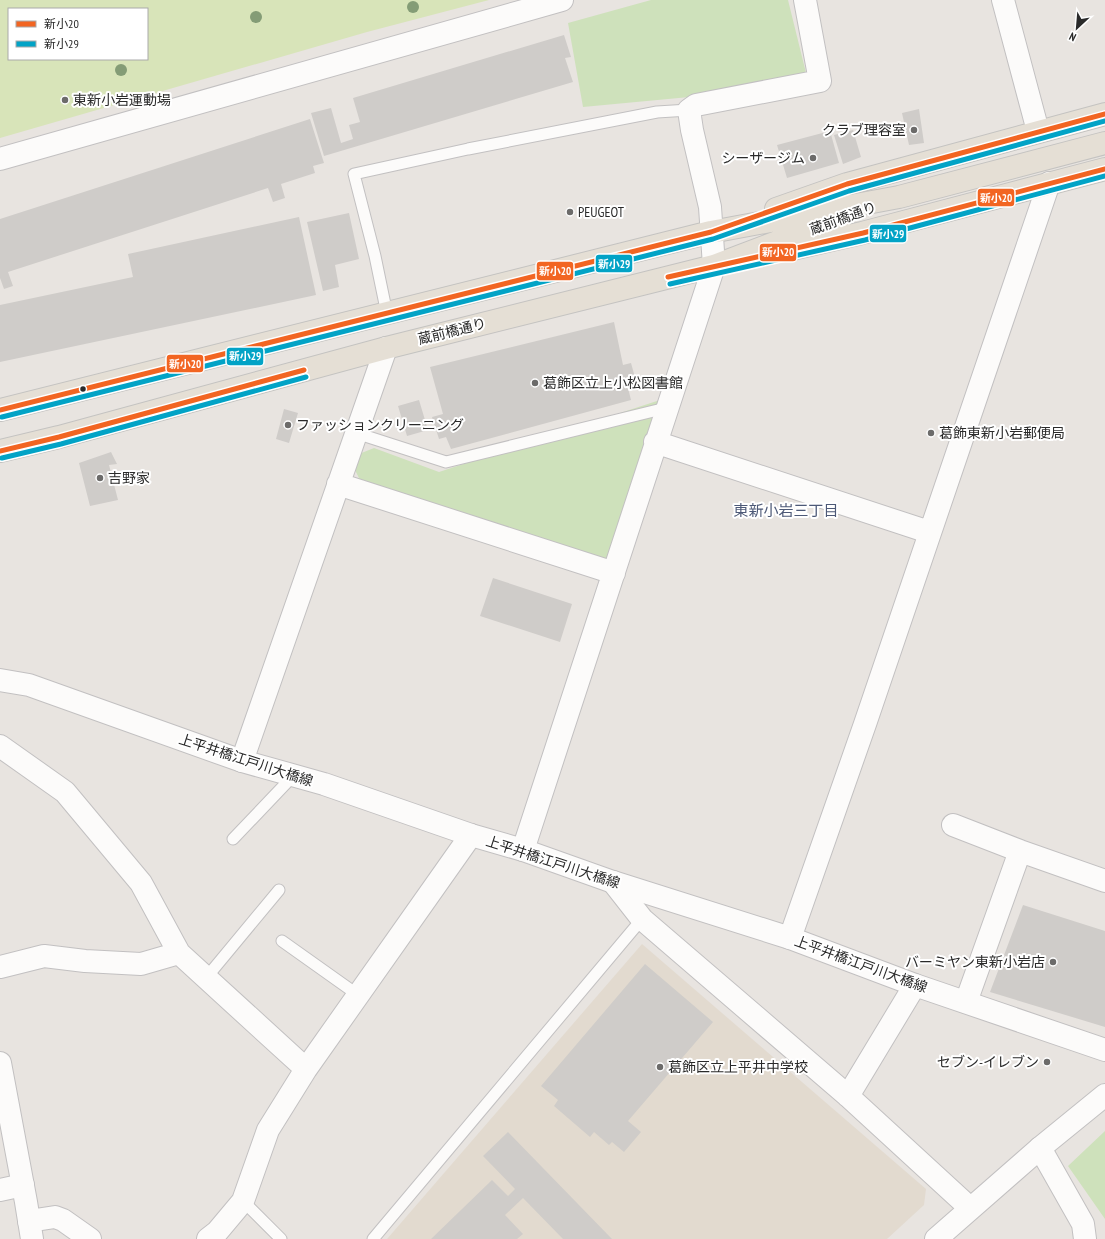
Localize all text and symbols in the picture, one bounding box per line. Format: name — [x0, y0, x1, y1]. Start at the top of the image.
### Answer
legend — [8, 8, 148, 60]
north arrow — [1057, 8, 1097, 48]
text: 新小20 — [44, 16, 79, 31]
text: N — [1067, 29, 1078, 45]
text: 新小29 — [44, 36, 79, 51]
place label: 東新小岩運動場 — [73, 91, 171, 109]
marker: 東新小岩運動場 — [60, 95, 70, 105]
place label: クラブ理容室 — [822, 121, 906, 139]
marker: クラブ理容室 — [909, 125, 919, 135]
place label: シーザージム — [722, 149, 805, 167]
marker: シーザージム — [808, 153, 818, 163]
line badge: 新小20 — [977, 188, 1015, 207]
text: 新小20 — [980, 191, 1012, 205]
street label: 蔵前橋通り — [807, 198, 879, 238]
place label: PEUGEOT — [578, 203, 625, 221]
marker: PEUGEOT — [565, 207, 575, 217]
line badge: 新小29 — [869, 224, 907, 243]
text: 新小29 — [872, 227, 904, 241]
line badge: 新小20 — [759, 243, 797, 262]
text: 新小20 — [762, 245, 794, 259]
line badge: 新小29 — [595, 254, 633, 273]
text: 新小29 — [598, 257, 630, 271]
line badge: 新小20 — [536, 261, 574, 281]
text: 新小20 — [539, 264, 571, 278]
street label: 蔵前橋通り — [416, 314, 488, 348]
line badge: 新小29 — [226, 347, 264, 366]
text: 新小29 — [229, 349, 261, 363]
line badge: 新小20 — [166, 354, 204, 373]
text: 新小20 — [169, 357, 201, 371]
place label: 葛飾区立上小松図書館 — [543, 374, 683, 392]
marker: 葛飾区立上小松図書館 — [530, 378, 540, 388]
unlabelled marker — [78, 384, 88, 394]
place label: ファッションクリーニング — [296, 416, 464, 434]
marker: ファッションクリーニング — [283, 420, 293, 430]
place label: 葛飾東新小岩郵便局 — [939, 424, 1065, 442]
marker: 葛飾東新小岩郵便局 — [926, 428, 936, 438]
place label: 吉野家 — [108, 469, 150, 487]
marker: 吉野家 — [95, 473, 105, 483]
district label: 東新小岩三丁目 — [733, 501, 839, 520]
street label: 上平井橋江戸川大橋線 — [177, 730, 315, 790]
street label: 上平井橋江戸川大橋線 — [484, 832, 622, 892]
street label: 上平井橋江戸川大橋線 — [792, 932, 930, 996]
place label: バーミヤン東新小岩店 — [905, 953, 1045, 971]
marker: バーミヤン東新小岩店 — [1048, 957, 1058, 967]
place label: セブン-イレブン — [937, 1053, 1039, 1071]
marker: セブン-イレブン — [1042, 1057, 1052, 1067]
place label: 葛飾区立上平井中学校 — [668, 1058, 808, 1076]
marker: 葛飾区立上平井中学校 — [655, 1062, 665, 1072]

